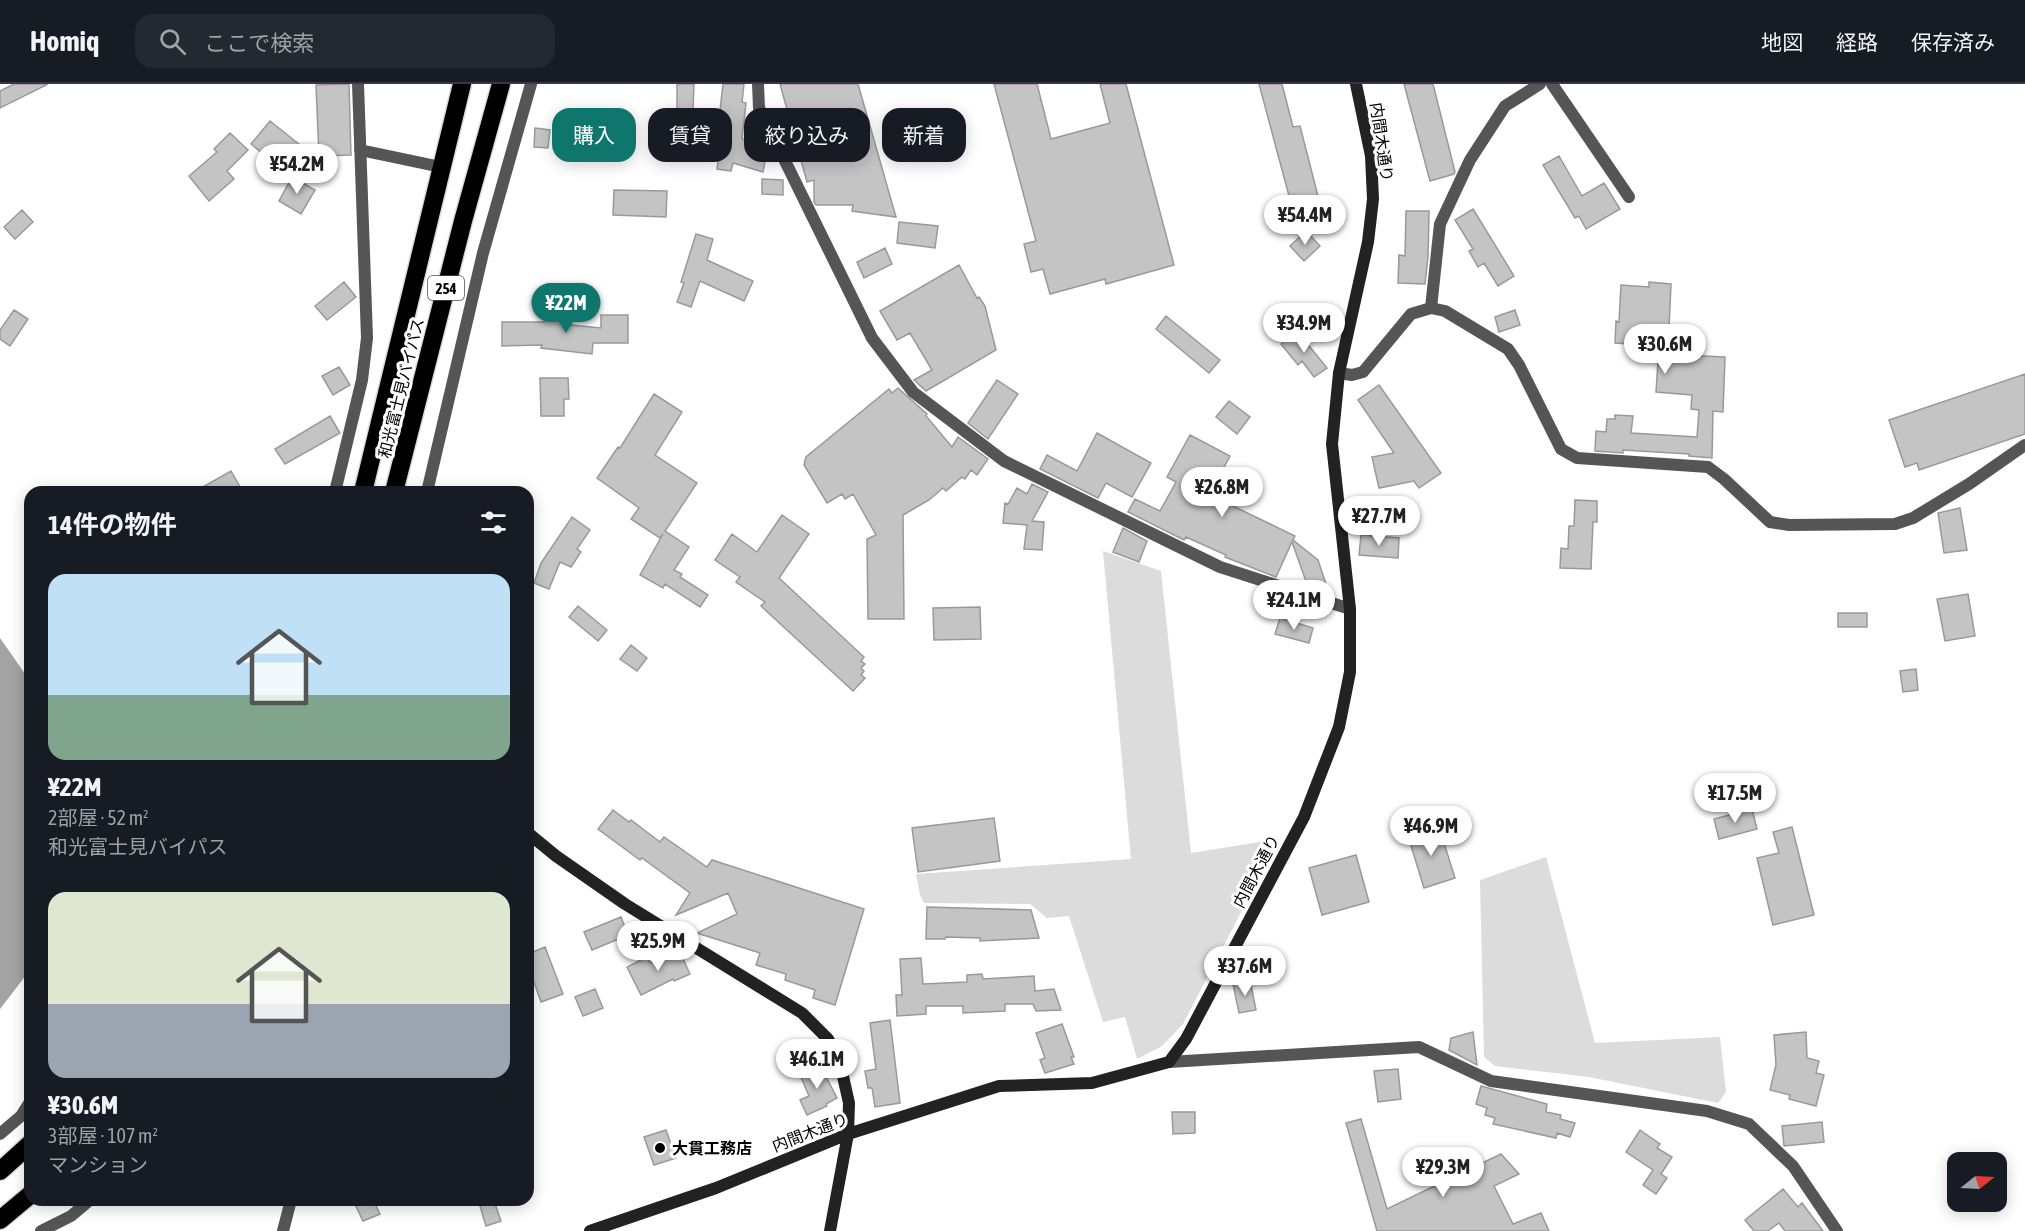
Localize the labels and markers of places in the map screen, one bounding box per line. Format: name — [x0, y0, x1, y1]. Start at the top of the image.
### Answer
pin: ¥54.2M — [248, 144, 346, 195]
pin: ¥54.4M — [1256, 195, 1354, 246]
pin: ¥22M — [530, 283, 602, 334]
pin: ¥34.9M — [1255, 303, 1353, 354]
pin: ¥30.6M — [1616, 324, 1714, 375]
pin: ¥26.8M — [1173, 467, 1271, 518]
pin: ¥27.7M — [1330, 496, 1428, 547]
pin: ¥24.1M — [1245, 580, 1343, 631]
pin: ¥17.5M — [1686, 773, 1784, 824]
pin: ¥46.9M — [1382, 806, 1480, 857]
pin: ¥25.9M — [609, 921, 707, 972]
pin: ¥37.6M — [1196, 946, 1294, 997]
pin: ¥46.1M — [768, 1039, 866, 1090]
place label: 大貫工務店 — [672, 1139, 752, 1157]
marker: 大貫工務店 — [653, 1141, 667, 1155]
pin: ¥29.3M — [1394, 1147, 1492, 1198]

